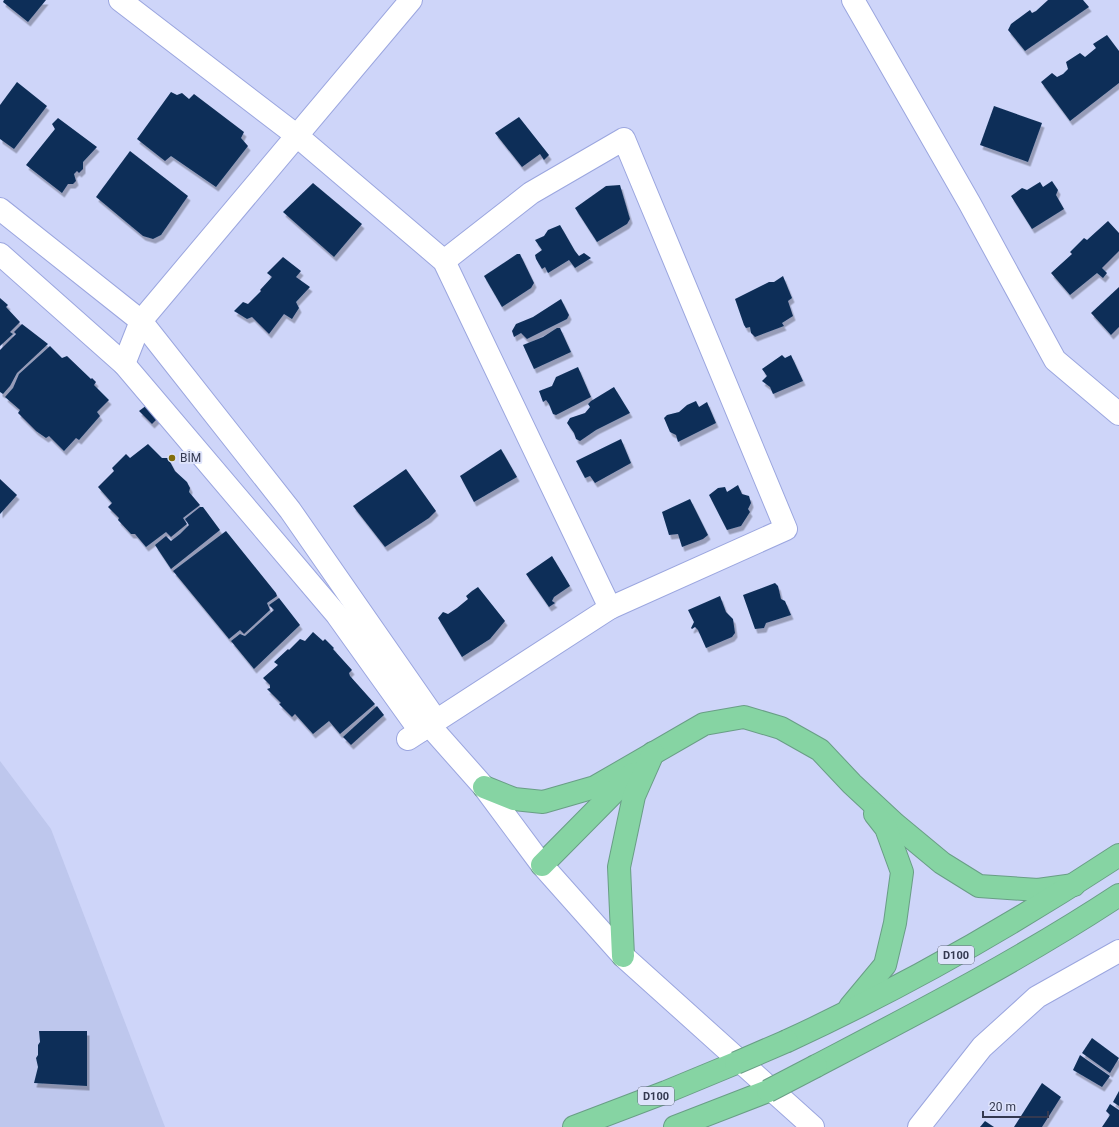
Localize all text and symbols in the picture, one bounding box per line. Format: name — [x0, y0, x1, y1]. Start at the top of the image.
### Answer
place label: BİM — [180, 450, 201, 465]
marker: BİM — [167, 453, 177, 463]
road number: D100 — [938, 946, 974, 964]
road number: D100 — [638, 1087, 674, 1105]
scale bar — [983, 1093, 1048, 1119]
text: 20 m — [989, 1100, 1016, 1114]

